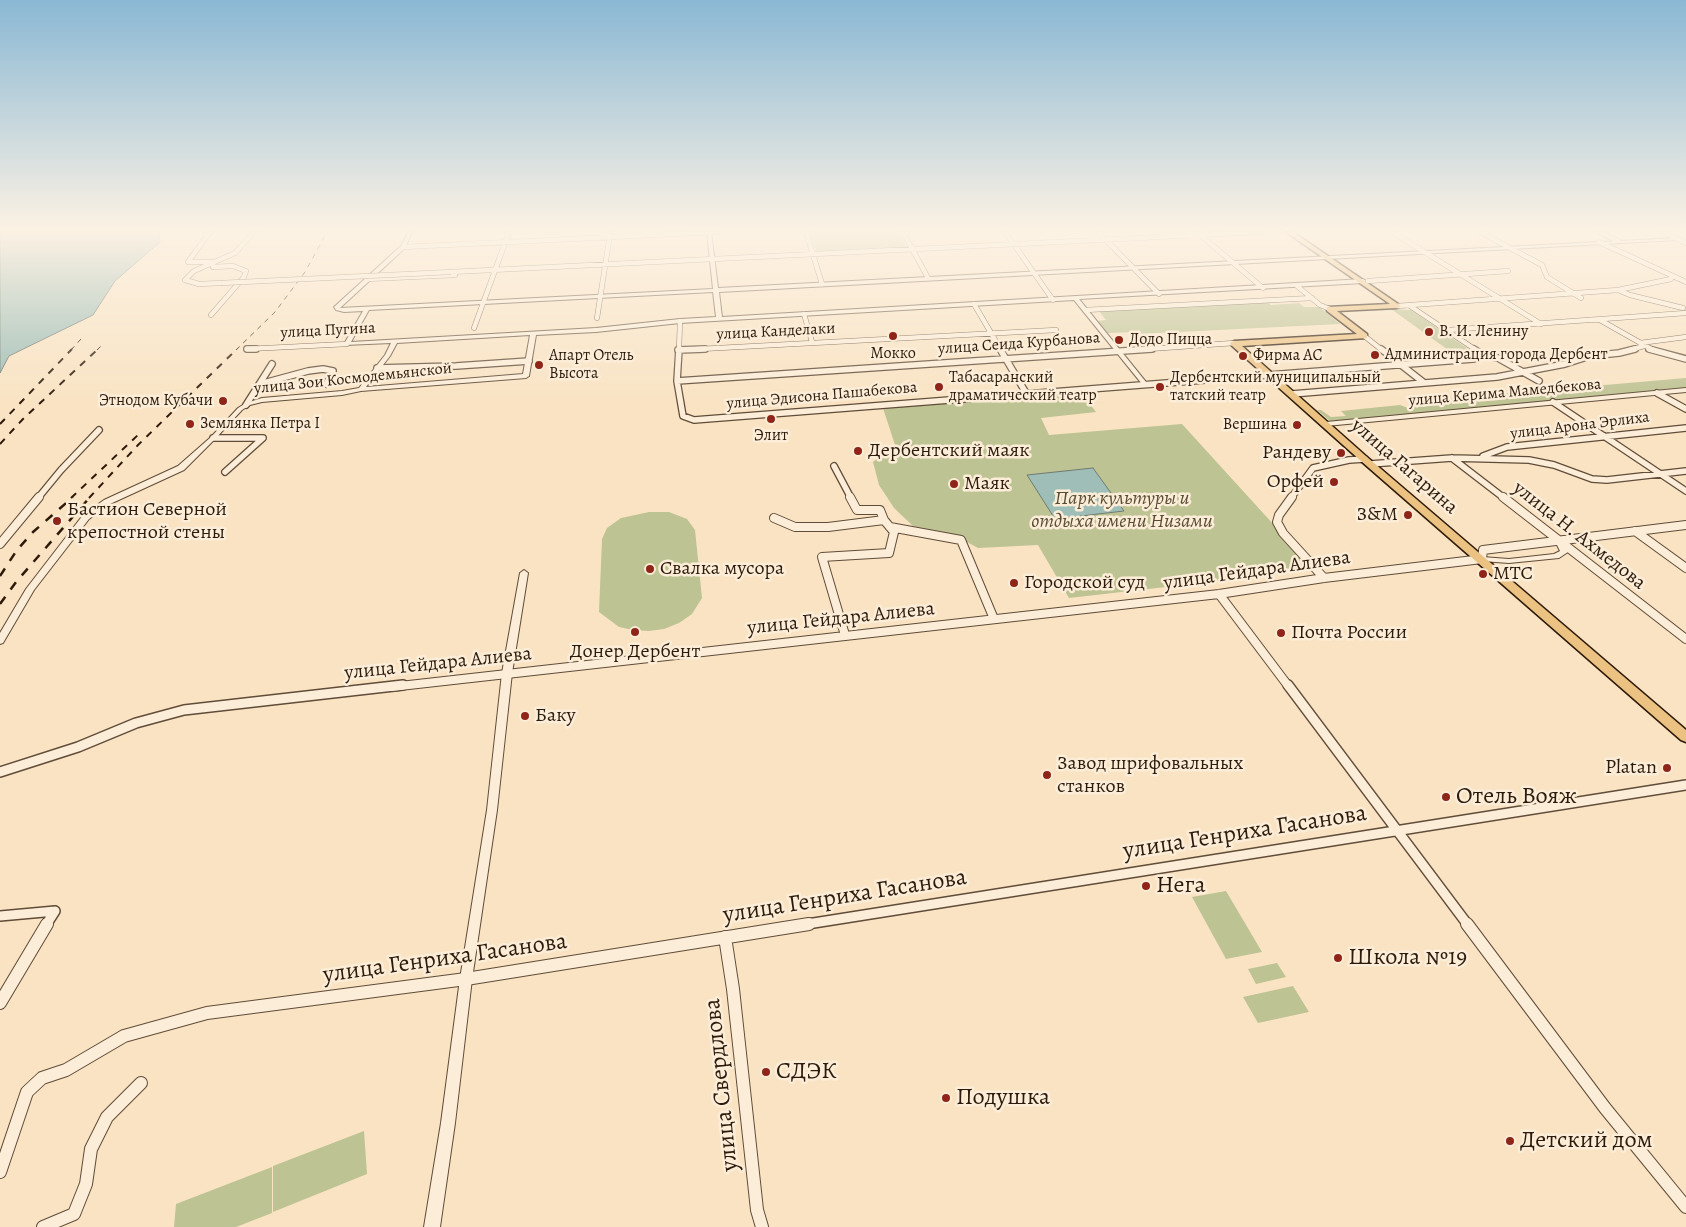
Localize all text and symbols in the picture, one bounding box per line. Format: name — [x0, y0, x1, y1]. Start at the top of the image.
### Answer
street label: улица Пугина — [280, 319, 376, 343]
street label: улица Канделаки — [716, 319, 836, 345]
place label: В. И. Ленину — [1439, 322, 1528, 342]
marker: В. И. Ленину — [1423, 326, 1435, 338]
street label: улица Сеида Курбанова — [937, 329, 1101, 359]
marker: Мокко — [887, 330, 899, 342]
place label: Додо Пицца — [1129, 330, 1212, 350]
marker: Додо Пицца — [1113, 334, 1125, 346]
place label: Мокко — [870, 344, 916, 364]
place label: Администрация города Дербент — [1385, 345, 1608, 365]
place label: Апарт Отель Высота — [549, 346, 634, 384]
place label: Фирма АС — [1253, 346, 1323, 366]
marker: Администрация города Дербент — [1369, 349, 1381, 361]
marker: Фирма АС — [1237, 350, 1249, 362]
street label: улица Зои Космодемьянской — [253, 359, 453, 399]
marker: Апарт Отель Высота — [533, 359, 545, 371]
place label: Табасаранский драматический театр — [949, 368, 1097, 406]
place label: Дербентский муниципальный татский театр — [1170, 368, 1381, 406]
street label: улица Керима Мамедбекова — [1408, 375, 1602, 411]
street label: улица Эдисона Пашабекова — [726, 378, 918, 414]
marker: Табасаранский драматический театр — [933, 381, 945, 393]
marker: Дербентский муниципальный татский театр — [1154, 381, 1166, 393]
place label: Этнодом Кубачи — [99, 391, 213, 411]
marker: Этнодом Кубачи — [217, 395, 229, 407]
street label: улица Арона Эрлиха — [1509, 408, 1651, 444]
marker: Элит — [765, 413, 777, 425]
place label: Землянка Петра I — [200, 414, 320, 434]
street label: улица Гагарина — [1346, 414, 1462, 520]
place label: Вершина — [1223, 415, 1287, 435]
marker: Землянка Петра I — [184, 418, 196, 430]
marker: Вершина — [1291, 419, 1303, 431]
place label: Элит — [754, 426, 788, 446]
place label: Дербентский маяк — [868, 439, 1030, 463]
place label: Рандеву — [1262, 441, 1331, 465]
marker: Дербентский маяк — [852, 445, 864, 457]
marker: Рандеву — [1335, 447, 1347, 459]
place label: Орфей — [1267, 470, 1324, 494]
place label: Маяк — [964, 472, 1010, 496]
marker: Орфей — [1328, 476, 1340, 488]
street label: улица Н. Ахмедова — [1508, 477, 1650, 595]
marker: Маяк — [948, 478, 960, 490]
park label: Парк культуры и отдыха имени Низами — [1031, 487, 1213, 534]
place label: Бастион Северной крепостной стены — [67, 498, 227, 545]
place label: З&М — [1357, 503, 1398, 527]
marker: З&М — [1402, 509, 1414, 521]
marker: Бастион Северной крепостной стены — [51, 515, 63, 527]
street label: улица Гейдара Алиева — [1162, 546, 1352, 596]
place label: Свалка мусора — [660, 557, 784, 581]
place label: МТС — [1493, 562, 1533, 586]
marker: Свалка мусора — [644, 563, 656, 575]
marker: МТС — [1477, 568, 1489, 580]
place label: Городской суд — [1024, 571, 1145, 595]
marker: Городской суд — [1008, 577, 1020, 589]
street label: улица Гейдара Алиева — [746, 597, 936, 641]
place label: Почта России — [1291, 621, 1407, 645]
marker: Донер Дербент — [629, 626, 641, 638]
marker: Почта России — [1275, 627, 1287, 639]
place label: Донер Дербент — [570, 640, 700, 664]
street label: улица Гейдара Алиева — [343, 642, 533, 686]
place label: Баку — [535, 704, 576, 728]
marker: Баку — [519, 710, 531, 722]
place label: Завод шрифовальных станков — [1057, 752, 1243, 799]
place label: Platan — [1605, 756, 1657, 780]
marker: Platan — [1661, 762, 1673, 774]
marker: Завод шрифовальных станков — [1041, 769, 1053, 781]
place label: Отель Вояж — [1456, 783, 1577, 811]
marker: Отель Вояж — [1440, 791, 1452, 803]
street label: улица Генриха Гасанова — [1121, 800, 1369, 866]
street label: улица Генриха Гасанова — [721, 864, 969, 930]
place label: Нега — [1156, 872, 1206, 900]
marker: Нега — [1140, 880, 1152, 892]
street label: улица Генриха Гасанова — [321, 928, 569, 990]
place label: Школа №19 — [1348, 944, 1467, 972]
marker: Школа №19 — [1332, 952, 1344, 964]
street label: улица Свердлова — [699, 997, 745, 1173]
place label: СДЭК — [776, 1058, 836, 1086]
marker: СДЭК — [760, 1066, 772, 1078]
place label: Подушка — [956, 1084, 1050, 1112]
marker: Подушка — [940, 1092, 952, 1104]
place label: Детский дом — [1520, 1127, 1653, 1155]
marker: Детский дом — [1504, 1135, 1516, 1147]

